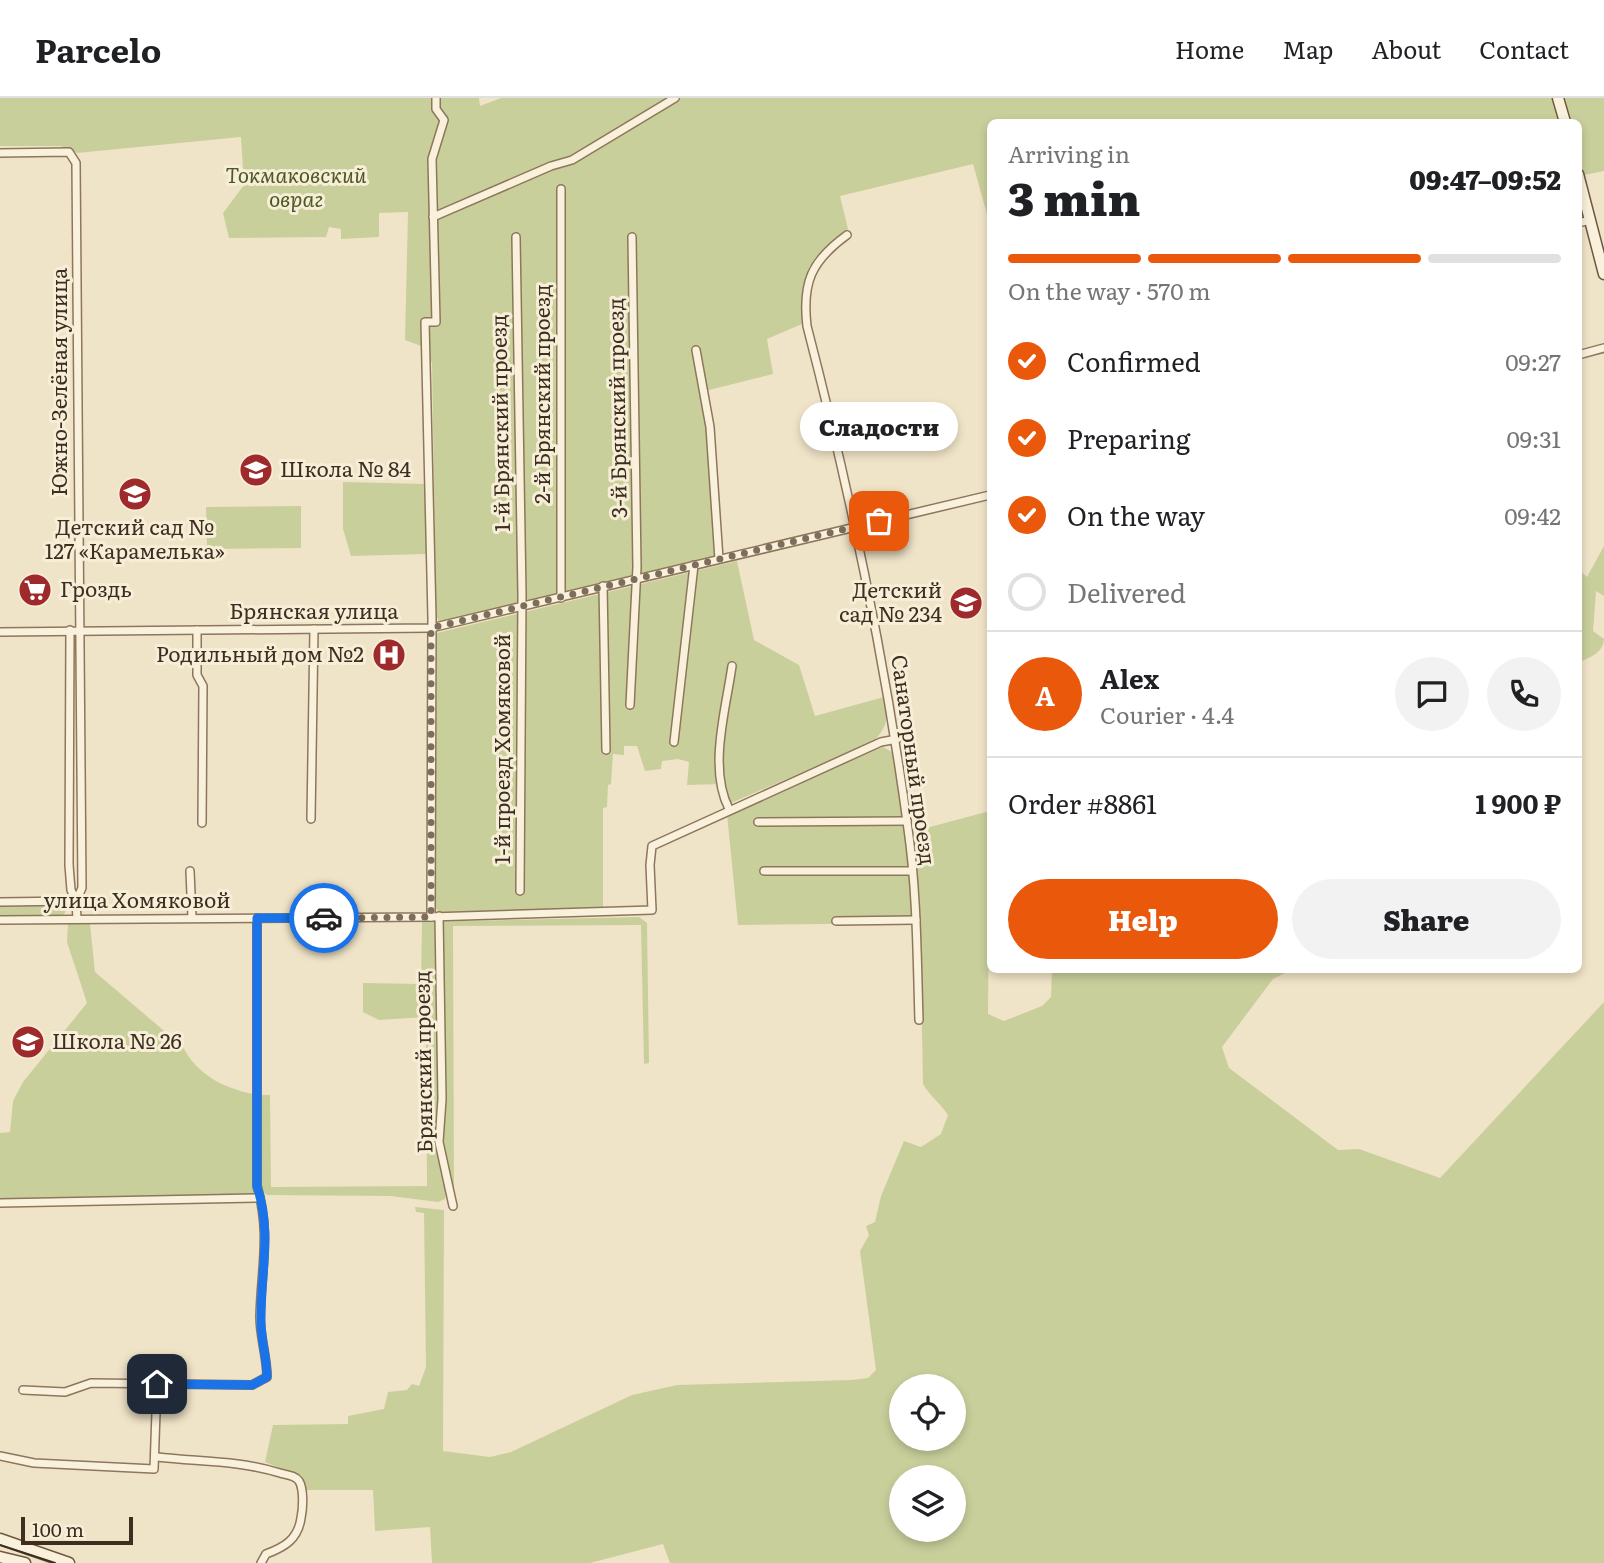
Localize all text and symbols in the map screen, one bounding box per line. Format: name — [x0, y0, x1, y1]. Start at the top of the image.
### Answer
text: Parcelo — [35, 24, 161, 73]
text: Home — [1175, 31, 1244, 66]
text: Map — [1282, 31, 1333, 66]
text: About — [1371, 31, 1441, 66]
text: Contact — [1479, 31, 1569, 66]
text: Arriving in — [1008, 136, 1130, 170]
park label: Токмаковский овраг — [225, 158, 367, 213]
text: 09:47–09:52 — [1409, 159, 1561, 198]
text: 3 min — [1008, 162, 1140, 230]
street label: Южно-Зелёная улица — [42, 267, 73, 496]
text: On the way · 570 m — [1008, 273, 1210, 307]
street label: 2-й Брянский проезд — [525, 284, 556, 504]
street label: 3-й Брянский проезд — [598, 298, 633, 518]
street label: 1-й Брянский проезд — [481, 314, 516, 532]
text: Confirmed — [1067, 341, 1201, 380]
icon: check — [1008, 342, 1046, 380]
text: 09:27 — [1505, 344, 1561, 378]
callout: Сладости — [800, 402, 958, 451]
text: Сладости — [819, 409, 939, 443]
text: Preparing — [1067, 418, 1190, 457]
icon: check — [1008, 419, 1046, 457]
text: 09:31 — [1506, 421, 1561, 455]
school or university icon: Школа № 84 — [237, 451, 275, 489]
place label: Школа № 84 — [280, 452, 412, 483]
school or university icon: Детский сад № 127 «Карамелька» — [116, 475, 154, 513]
pin — [849, 491, 909, 551]
text: On the way — [1067, 495, 1205, 534]
icon: check — [1008, 496, 1046, 534]
text: 09:42 — [1504, 498, 1561, 532]
icon: bag — [860, 502, 898, 540]
place label: Детский сад № 127 «Карамелька» — [45, 510, 225, 565]
supermarket icon: Гроздь — [16, 571, 54, 609]
place label: Гроздь — [60, 572, 132, 603]
text: Delivered — [1067, 572, 1186, 611]
place label: Детский сад № 234 — [839, 573, 942, 628]
school or university icon: Детский сад № 234 — [947, 584, 985, 622]
street label: Брянская улица — [229, 594, 399, 625]
street label: 1-й проезд Хомяковой — [485, 634, 516, 864]
hospital icon: Родильный дом №2 — [370, 636, 408, 674]
place label: Родильный дом №2 — [156, 637, 364, 668]
street label: Санаторный проезд — [885, 653, 946, 867]
button: chat — [1395, 657, 1469, 731]
button: phone — [1487, 657, 1561, 731]
text: Alex — [1100, 658, 1159, 697]
text: A — [1035, 675, 1055, 714]
text: Courier · 4.4 — [1100, 697, 1234, 731]
text: Order #8861 — [1008, 783, 1157, 822]
text: 1 900 ₽ — [1475, 783, 1561, 822]
button: Help — [1008, 879, 1278, 959]
button: Share — [1292, 879, 1561, 959]
street label: улица Хомяковой — [43, 883, 231, 914]
courier — [289, 883, 359, 953]
icon: car — [305, 899, 343, 937]
street label: Брянский проезд — [404, 970, 439, 1154]
school or university icon: Школа № 26 — [9, 1023, 47, 1061]
place label: Школа № 26 — [52, 1024, 182, 1055]
pin — [127, 1354, 187, 1414]
icon: home — [138, 1365, 176, 1403]
map controls — [889, 1374, 966, 1542]
button: locate — [889, 1374, 966, 1451]
button: layers — [889, 1465, 966, 1542]
scale bar — [21, 1514, 133, 1546]
text: 100 m — [32, 1515, 84, 1543]

